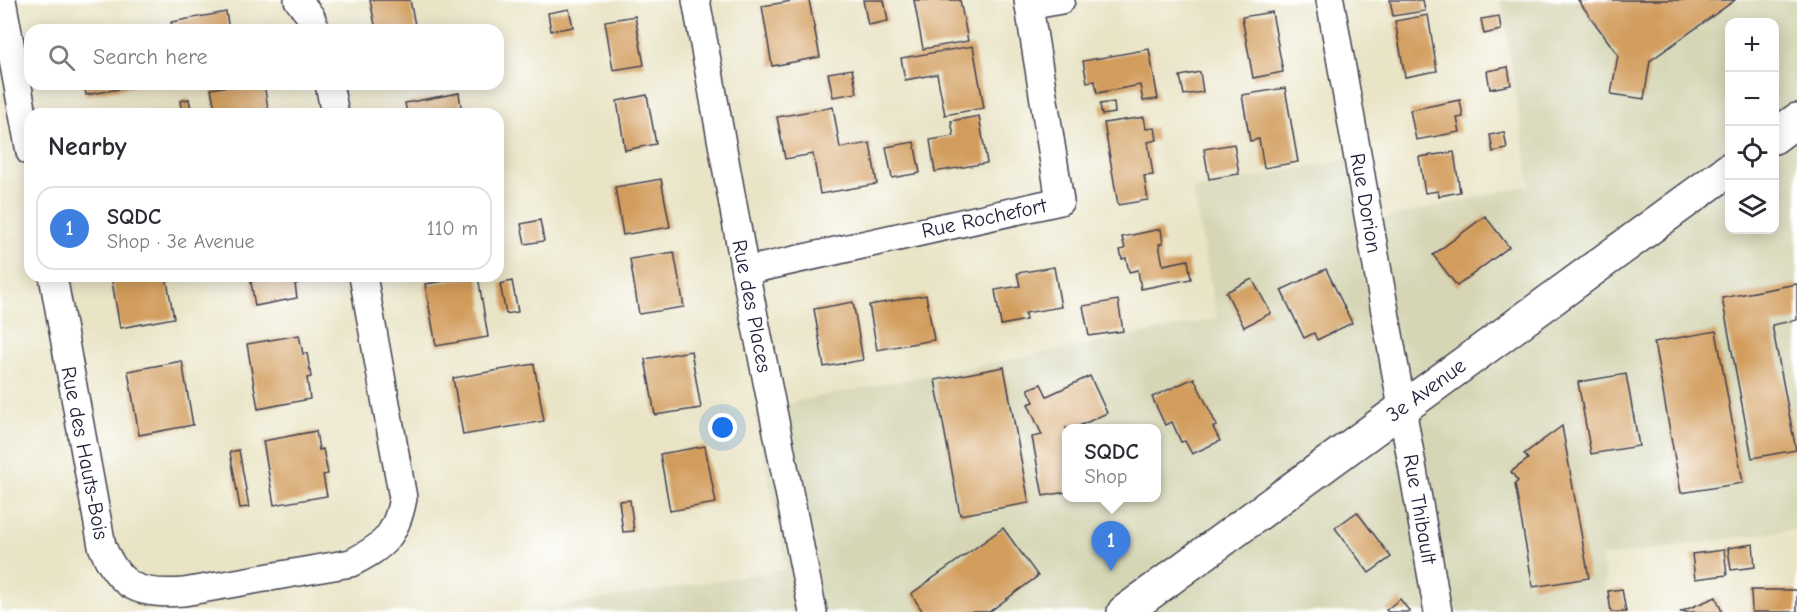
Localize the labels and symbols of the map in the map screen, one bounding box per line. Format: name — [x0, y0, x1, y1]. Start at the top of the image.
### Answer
street label: Rue Dorion — [1345, 151, 1387, 255]
street label: Rue Rochefort — [919, 193, 1050, 243]
street label: Rue des Places — [727, 238, 777, 374]
street label: 3e Avenue — [1382, 353, 1470, 427]
street label: Rue des Hauts-Bois — [56, 364, 114, 542]
your location — [708, 413, 737, 442]
street label: Rue Thibault — [1399, 452, 1442, 567]
pin: 1 — [1092, 522, 1130, 571]

